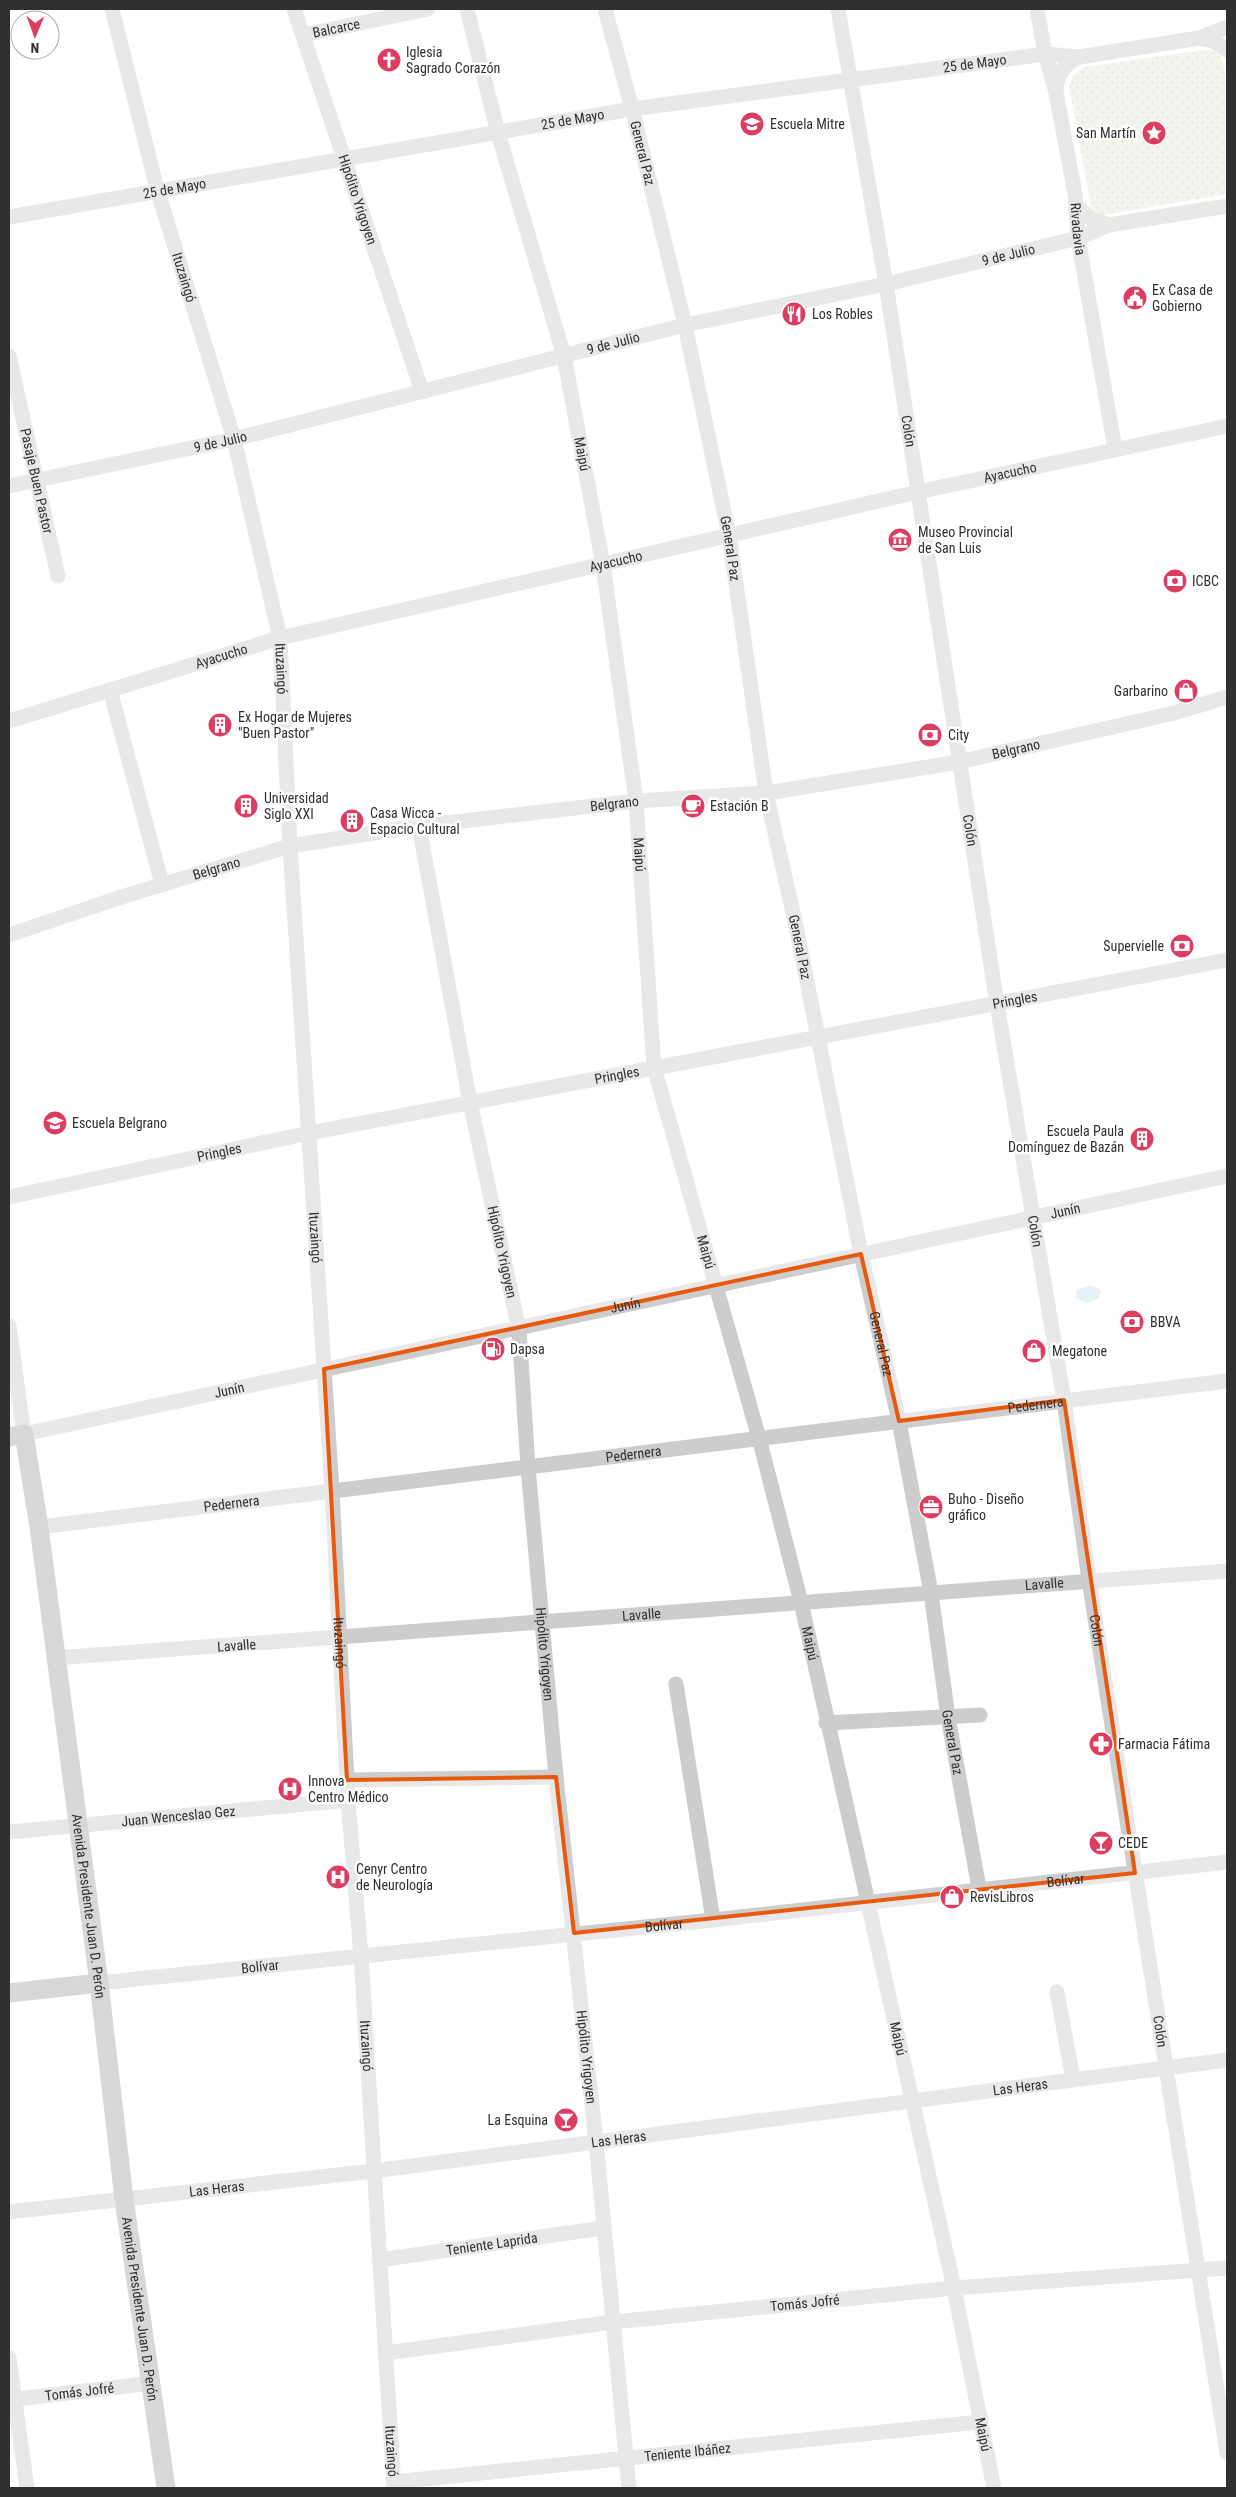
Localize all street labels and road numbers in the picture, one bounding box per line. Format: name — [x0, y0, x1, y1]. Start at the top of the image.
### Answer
street label: Balcarce — [311, 15, 362, 41]
street label: 25 de Mayo — [942, 51, 1007, 76]
street label: 25 de Mayo — [540, 106, 605, 133]
street label: General Paz — [627, 119, 658, 187]
street label: Hipólito Yrigoyen — [335, 152, 380, 247]
street label: 25 de Mayo — [142, 175, 207, 202]
street label: Rivadavia — [1068, 202, 1089, 256]
street label: 9 de Julio — [980, 241, 1036, 269]
street label: Ituzaingó — [169, 251, 199, 304]
street label: 9 de Julio — [585, 329, 641, 358]
street label: Colón — [898, 414, 919, 448]
street label: Pasaje Buen Pastor — [17, 427, 56, 535]
street label: 9 de Julio — [192, 428, 249, 455]
street label: Maipú — [571, 436, 593, 472]
street label: Ayacucho — [982, 459, 1038, 486]
street label: General Paz — [717, 514, 744, 582]
street label: Ayacucho — [588, 547, 644, 575]
street label: Ayacucho — [193, 640, 249, 672]
street label: Ituzaingó — [272, 643, 291, 695]
street label: Belgrano — [990, 736, 1042, 762]
street label: Belgrano — [589, 793, 640, 814]
street label: Colón — [960, 813, 981, 847]
street label: Maipú — [630, 837, 649, 872]
street label: Belgrano — [191, 853, 242, 883]
street label: General Paz — [786, 913, 814, 981]
street label: Pringles — [991, 988, 1038, 1012]
street label: Pringles — [593, 1063, 640, 1087]
street label: Pringles — [196, 1140, 243, 1165]
street label: Junín — [1049, 1200, 1082, 1222]
street label: Hipólito Yrigoyen — [485, 1204, 520, 1300]
street label: Ituzaingó — [306, 1211, 325, 1264]
street label: Colón — [1025, 1214, 1046, 1248]
street label: Maipú — [694, 1233, 719, 1270]
street label: Junín — [609, 1294, 642, 1316]
street label: General Paz — [866, 1310, 897, 1378]
street label: Junín — [213, 1379, 246, 1401]
street label: Pedernera — [1007, 1393, 1064, 1416]
street label: Pedernera — [605, 1443, 662, 1465]
street label: Pedernera — [203, 1492, 260, 1515]
street label: Lavalle — [1024, 1574, 1065, 1593]
street label: Lavalle — [621, 1605, 662, 1624]
street label: Hipólito Yrigoyen — [533, 1606, 557, 1702]
street label: Colón — [1087, 1613, 1107, 1647]
street label: Ituzaingó — [331, 1617, 349, 1669]
street label: Maipú — [799, 1625, 822, 1662]
street label: Lavalle — [217, 1636, 257, 1655]
street label: General Paz — [939, 1709, 966, 1776]
street label: Juan Wenceslao Gez — [120, 1803, 236, 1829]
street label: Avenida Presidente Juan D. Perón — [69, 1813, 109, 1999]
street label: Bolívar — [1046, 1870, 1085, 1890]
street label: Bolívar — [644, 1915, 684, 1935]
street label: Bolívar — [240, 1957, 280, 1976]
street label: Hipólito Yrigoyen — [574, 2009, 600, 2104]
street label: Colón — [1150, 2014, 1171, 2048]
street label: Ituzaingó — [357, 2020, 376, 2072]
street label: Maipú — [887, 2020, 910, 2057]
street label: Las Heras — [992, 2075, 1049, 2098]
street label: Las Heras — [590, 2128, 647, 2151]
street label: Las Heras — [188, 2178, 245, 2200]
street label: Avenida Presidente Juan D. Perón — [119, 2216, 161, 2402]
street label: Teniente Laprida — [445, 2229, 538, 2258]
street label: Tomás Jofré — [770, 2291, 841, 2314]
street label: Tomás Jofré — [44, 2380, 115, 2404]
street label: Maipú — [972, 2416, 994, 2453]
street label: Ituzaingó — [382, 2425, 401, 2477]
street label: Teniente Ibáñez — [643, 2440, 732, 2464]

